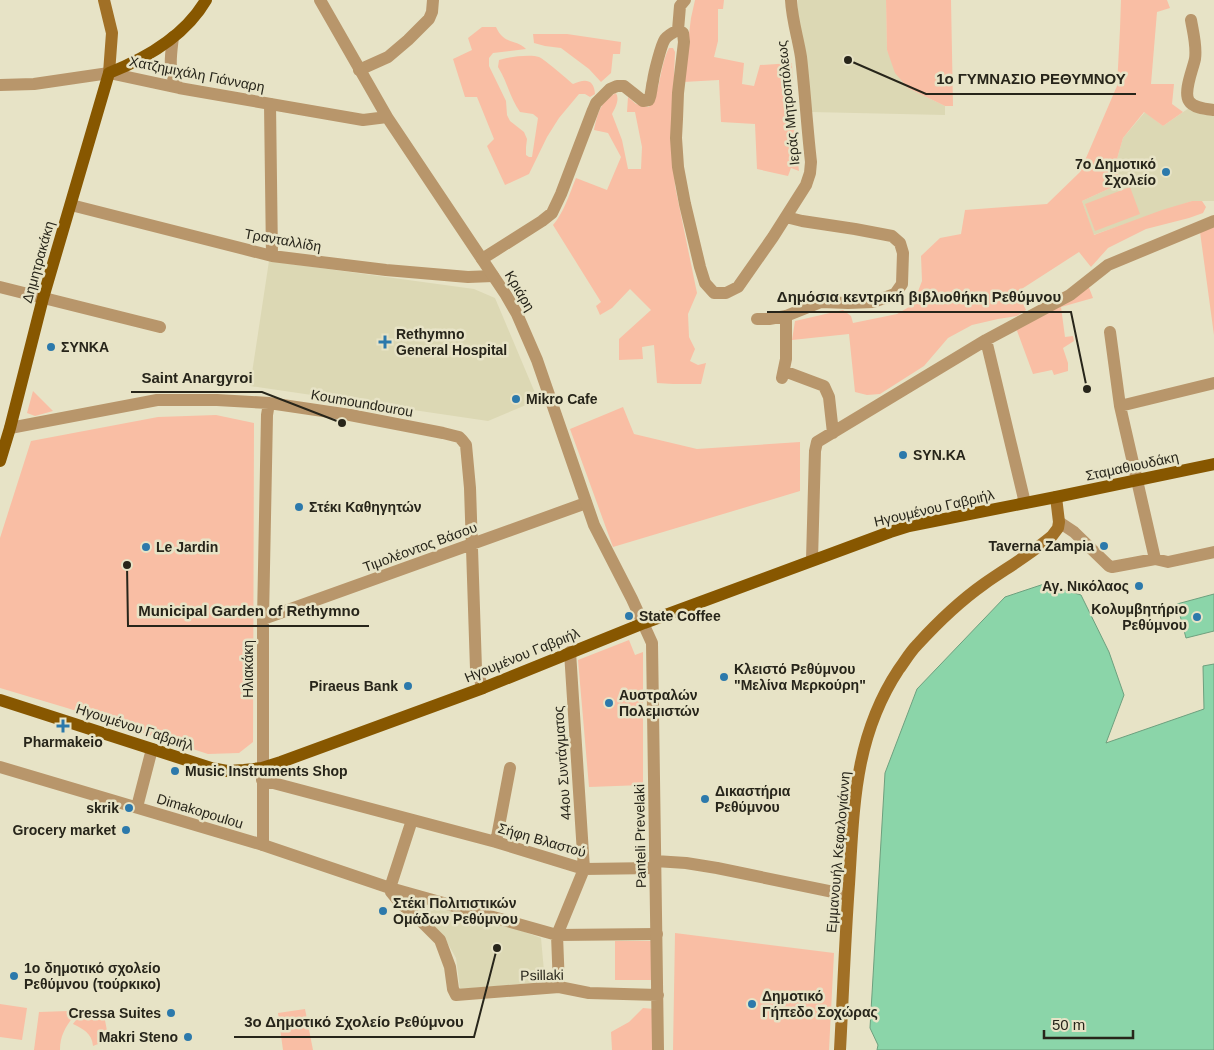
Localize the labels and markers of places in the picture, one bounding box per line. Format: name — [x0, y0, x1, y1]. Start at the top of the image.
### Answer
callout: 1ο ΓΥΜΝΑΣΙΟ ΡΕΘΥΜΝΟΥ — [926, 64, 1136, 94]
place label: 7ο Δημοτικό Σχολείο — [1075, 156, 1156, 188]
marker: 7ο Δημοτικό Σχολείο — [1160, 166, 1172, 178]
callout: Δημόσια κεντρική βιβλιοθήκη Ρεθύμνου — [767, 282, 1071, 312]
place label: Rethymno General Hospital — [396, 326, 507, 358]
marker: Rethymno General Hospital — [378, 335, 392, 349]
place label: ΣΥΝΚΑ — [61, 339, 109, 355]
marker: ΣΥΝΚΑ — [45, 341, 57, 353]
callout: Saint Anargyroi — [131, 362, 262, 392]
place label: Mikro Cafe — [526, 391, 598, 407]
marker: Mikro Cafe — [510, 393, 522, 405]
place label: SYN.KA — [913, 447, 966, 463]
marker: SYN.KA — [897, 449, 909, 461]
place label: Στέκι Καθηγητών — [309, 499, 422, 515]
marker: Στέκι Καθηγητών — [293, 501, 305, 513]
place label: Taverna Zampia — [988, 538, 1094, 554]
place label: Le Jardin — [156, 539, 218, 555]
marker: Taverna Zampia — [1098, 540, 1110, 552]
marker: Le Jardin — [140, 541, 152, 553]
place label: Αγ. Νικόλαος — [1042, 578, 1129, 594]
marker: Αγ. Νικόλαος — [1133, 580, 1145, 592]
callout: Municipal Garden of Rethymno — [128, 596, 369, 626]
place label: Κολυμβητήριο Ρεθύμνου — [1091, 601, 1187, 633]
place label: State Coffee — [639, 608, 721, 624]
marker: State Coffee — [623, 610, 635, 622]
marker: Κολυμβητήριο Ρεθύμνου — [1191, 611, 1203, 623]
place label: Κλειστό Ρεθύμνου "Μελίνα Μερκούρη" — [734, 661, 866, 693]
marker: Κλειστό Ρεθύμνου "Μελίνα Μερκούρη" — [718, 671, 730, 683]
place label: Piraeus Bank — [309, 678, 398, 694]
marker: Piraeus Bank — [402, 680, 414, 692]
place label: Αυστραλών Πολεμιστών — [619, 687, 700, 719]
marker: Αυστραλών Πολεμιστών — [603, 697, 615, 709]
marker: Pharmakeio — [57, 720, 69, 732]
place label: Pharmakeio — [23, 734, 103, 750]
place label: Music Instruments Shop — [185, 763, 348, 779]
marker: Music Instruments Shop — [169, 765, 181, 777]
place label: Δικαστήρια Ρεθύμνου — [715, 783, 791, 815]
marker: Δικαστήρια Ρεθύμνου — [699, 793, 711, 805]
place label: skrik — [86, 800, 119, 816]
marker: skrik — [123, 802, 135, 814]
place label: Grocery market — [12, 822, 116, 838]
marker: Grocery market — [120, 824, 132, 836]
place label: Στέκι Πολιτιστικών Ομάδων Ρεθύμνου — [393, 895, 518, 927]
marker: Στέκι Πολιτιστικών Ομάδων Ρεθύμνου — [377, 905, 389, 917]
place label: 1ο δημοτικό σχολείο Ρεθύμνου (τούρκικο) — [24, 960, 161, 992]
marker: 1ο δημοτικό σχολείο Ρεθύμνου (τούρκικο) — [8, 970, 20, 982]
place label: Δημοτικό Γήπεδο Σοχώρας — [762, 988, 878, 1020]
marker: Δημοτικό Γήπεδο Σοχώρας — [746, 998, 758, 1010]
place label: Cressa Suites — [68, 1005, 161, 1021]
marker: Cressa Suites — [165, 1007, 177, 1019]
callout: 3ο Δημοτικό Σχολείο Ρεθύμνου — [234, 1007, 474, 1037]
place label: Makri Steno — [99, 1029, 178, 1045]
marker: Makri Steno — [182, 1031, 194, 1043]

